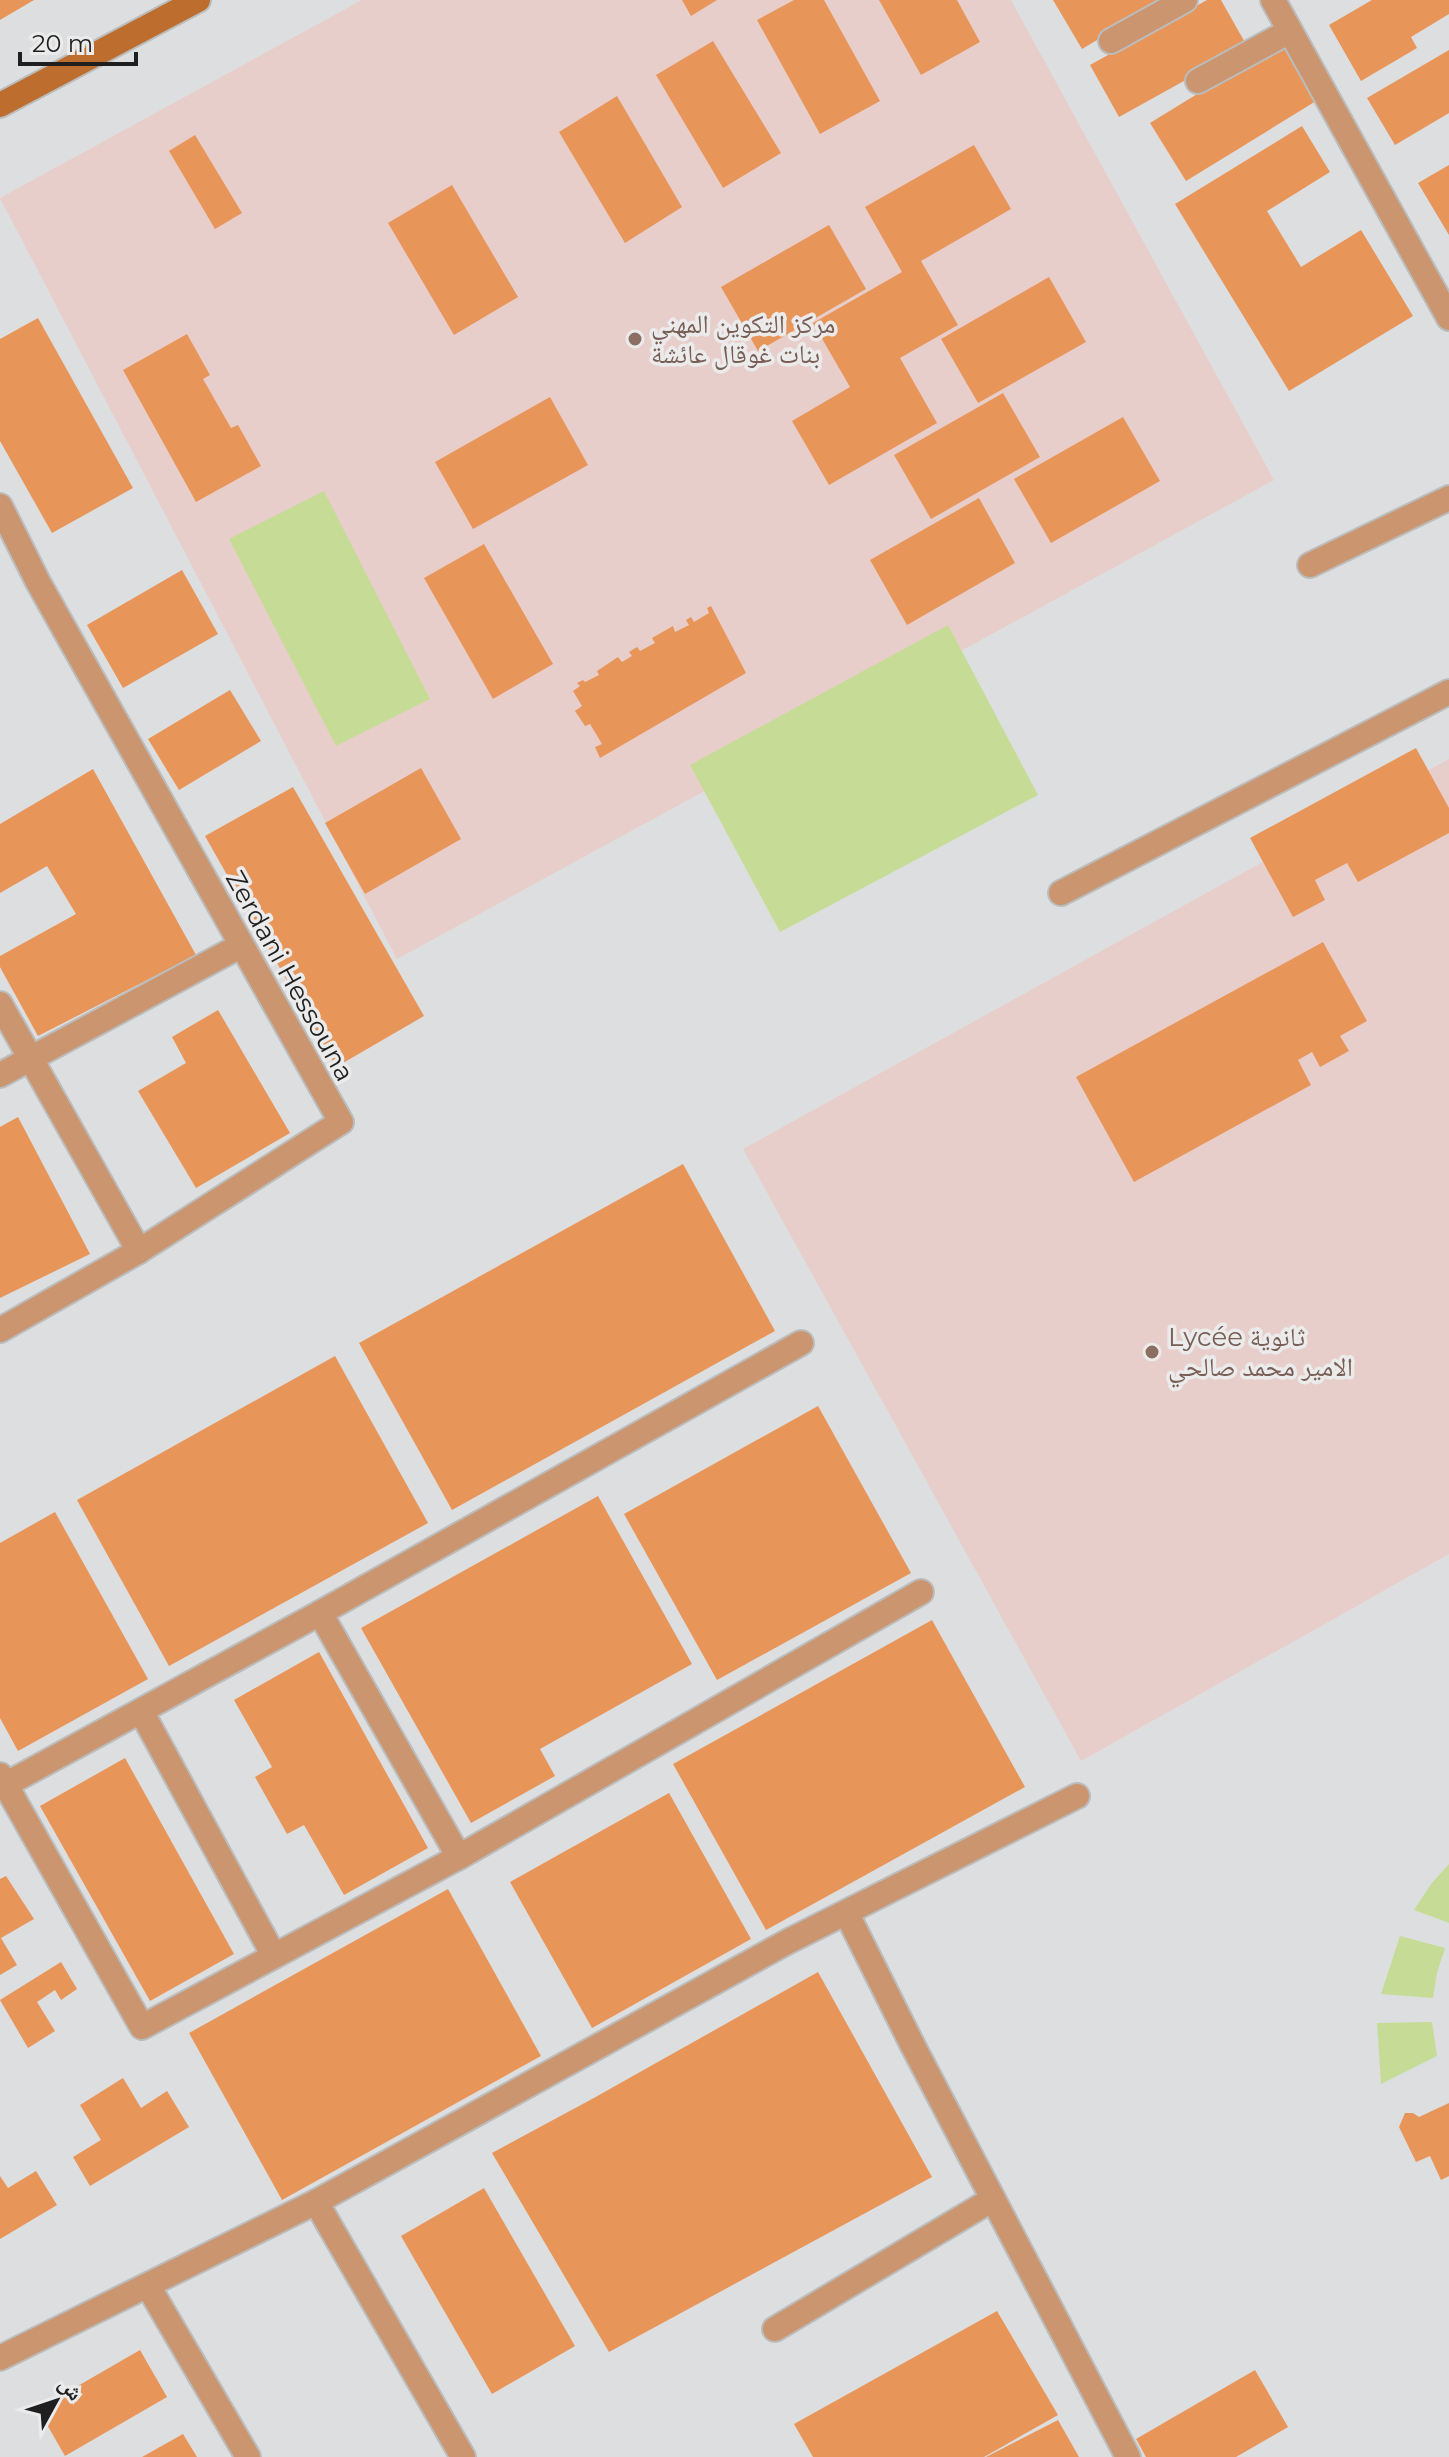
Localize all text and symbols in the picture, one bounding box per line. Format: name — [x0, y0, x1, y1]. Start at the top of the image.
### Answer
scale bar — [20, 16, 136, 66]
text: 20 m — [32, 29, 93, 58]
place label: مركز التكوين المهني بنات غوقال عائشة — [651, 308, 835, 370]
marker: مركز التكوين المهني بنات غوقال عائشة — [626, 330, 644, 348]
street label: Zerdani Hessouna — [219, 865, 361, 1087]
place label: Lycée ثانوية الامير محمد صالحي — [1168, 1321, 1353, 1388]
marker: Lycée ثانوية الامير محمد صالحي — [1143, 1343, 1161, 1361]
north arrow — [16, 2361, 96, 2441]
text: ش — [53, 2371, 89, 2406]

